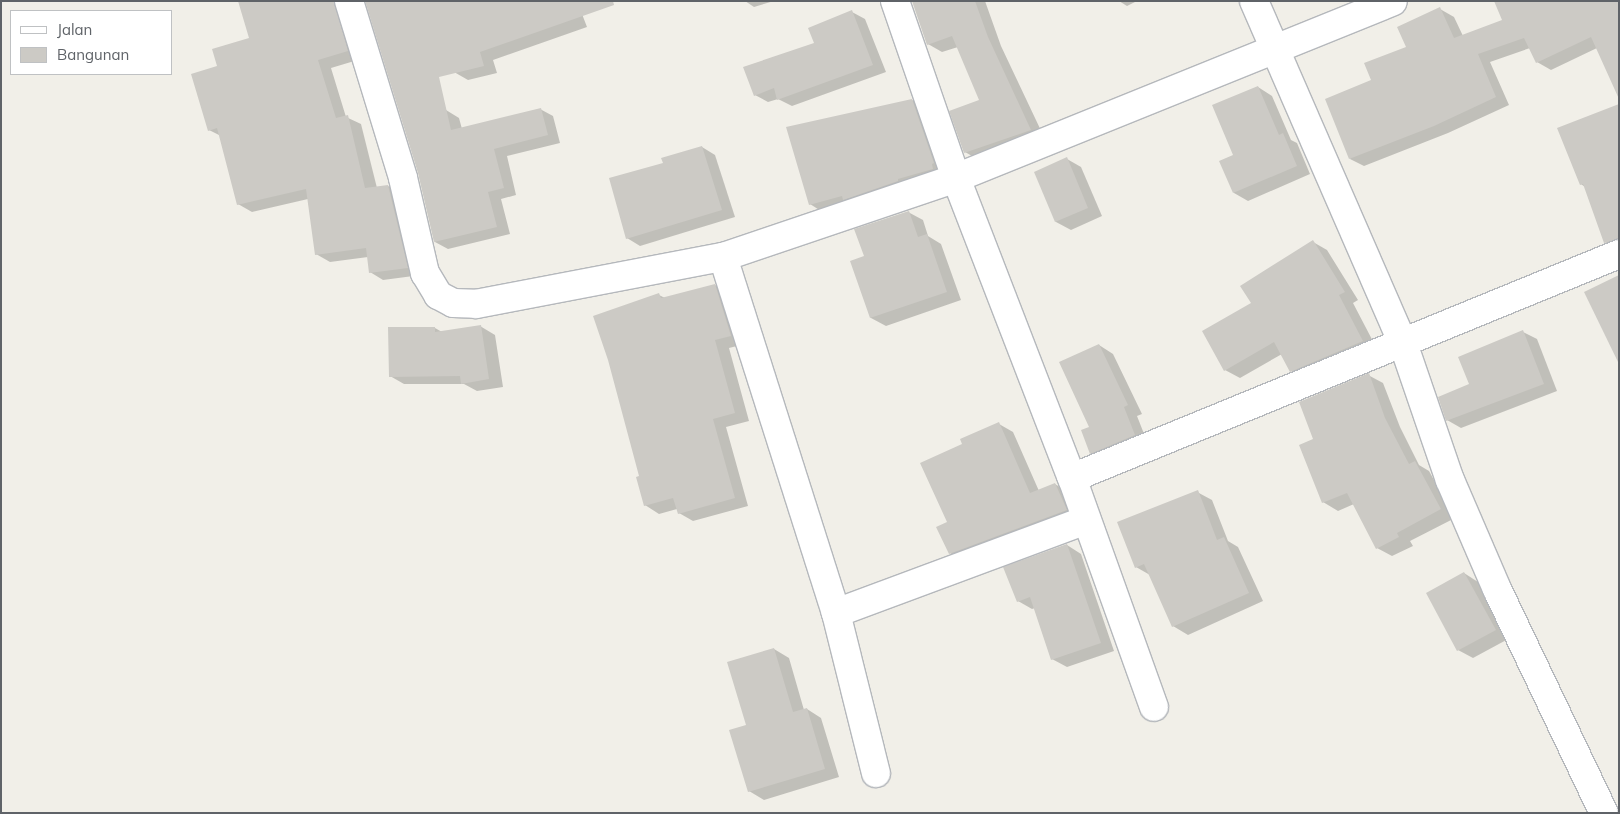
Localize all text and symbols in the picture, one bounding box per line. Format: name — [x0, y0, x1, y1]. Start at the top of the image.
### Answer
legend — [10, 10, 172, 75]
text: Jalan — [57, 20, 92, 39]
text: Bangunan — [57, 45, 129, 64]

